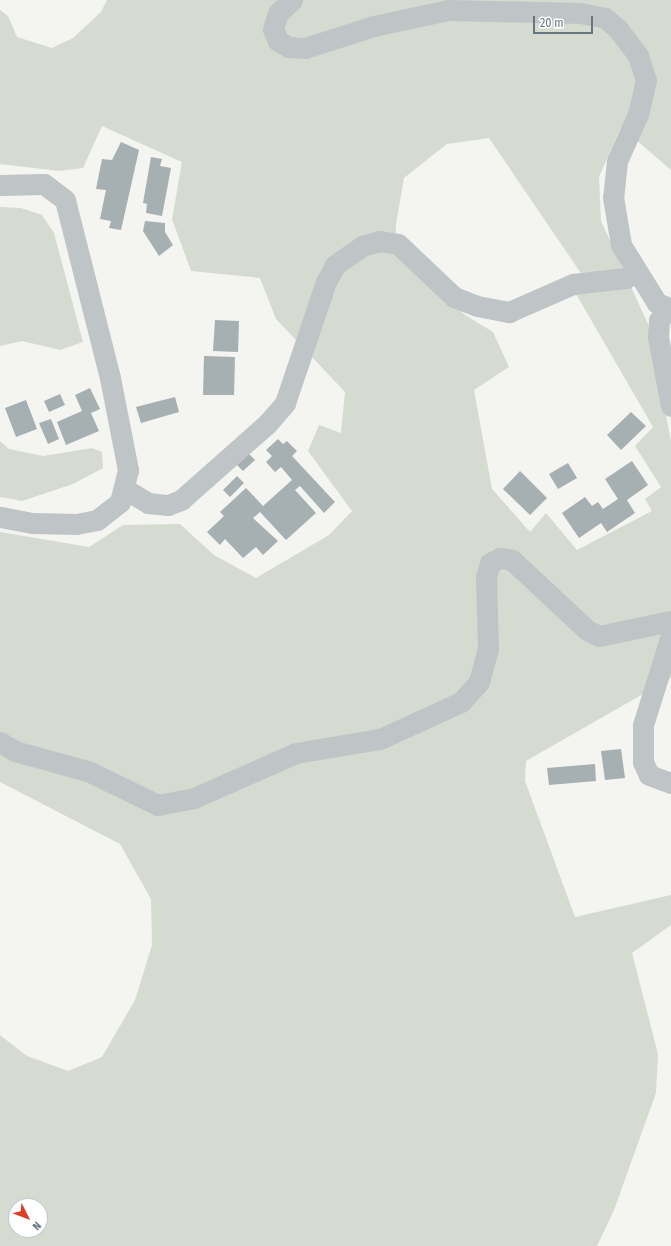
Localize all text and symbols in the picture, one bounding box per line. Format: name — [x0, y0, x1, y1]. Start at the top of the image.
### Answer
scale bar — [535, 8, 595, 34]
text: 20 m — [540, 16, 564, 30]
north arrow — [8, 1198, 48, 1238]
text: N — [30, 1219, 44, 1232]

